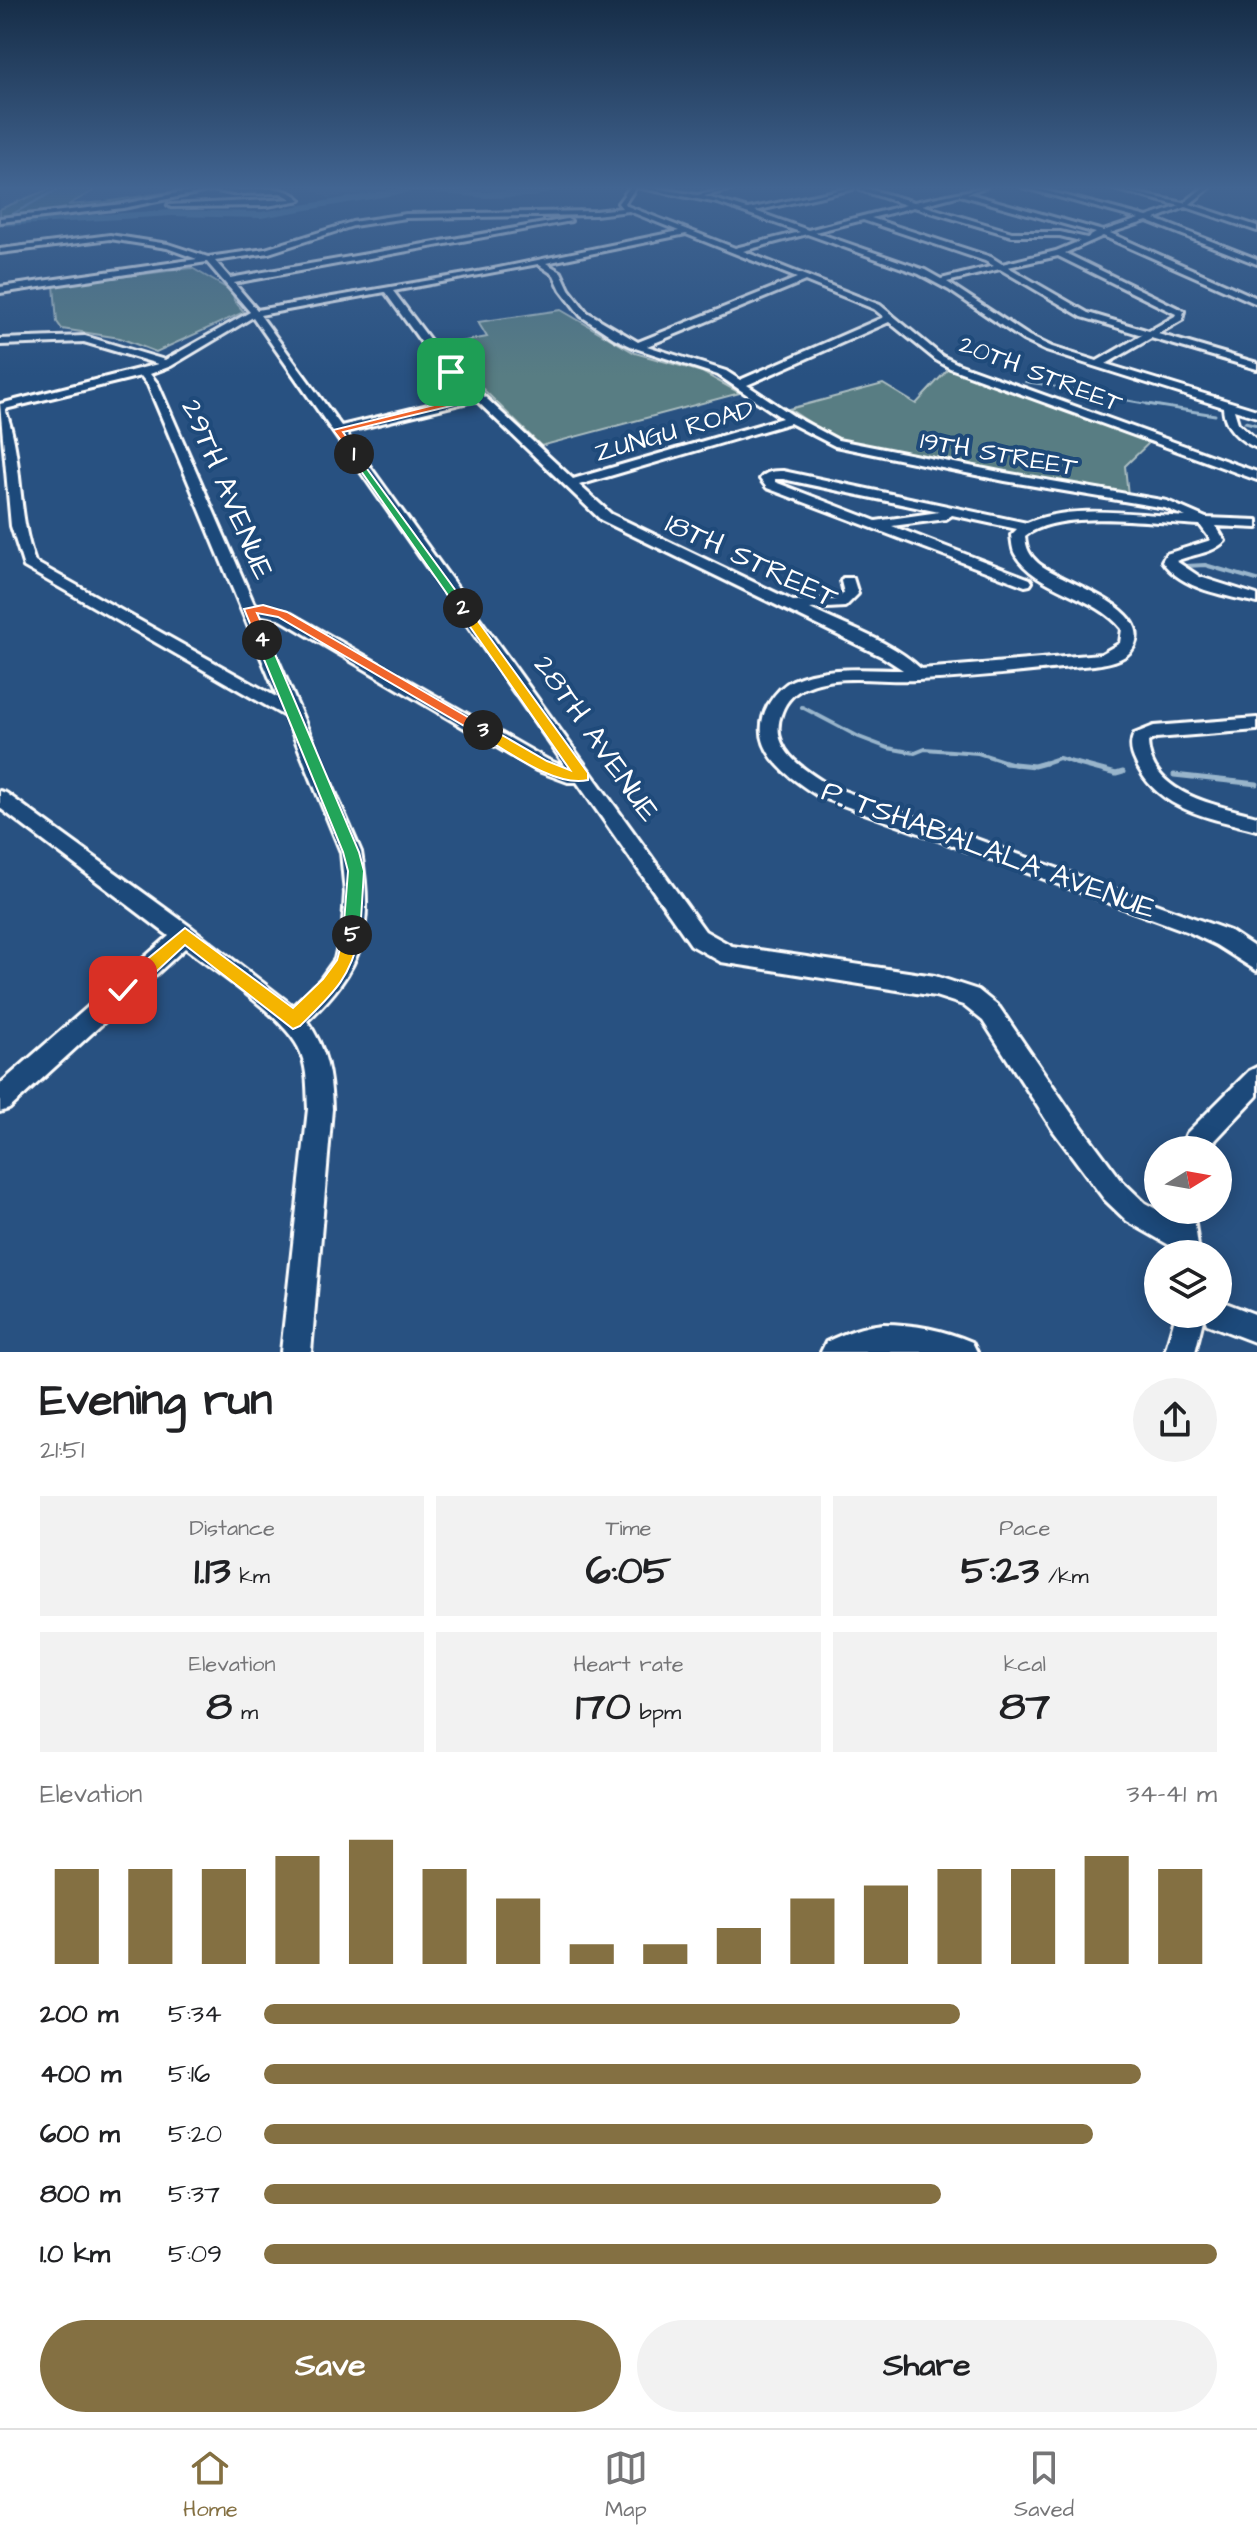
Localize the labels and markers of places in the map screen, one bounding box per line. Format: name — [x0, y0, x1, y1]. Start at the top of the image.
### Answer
pin — [417, 338, 485, 406]
pin: 1 — [334, 434, 374, 474]
pin: 2 — [443, 588, 483, 628]
pin: 4 — [242, 620, 282, 660]
pin: 3 — [463, 710, 503, 750]
pin: 5 — [332, 915, 372, 955]
pin — [89, 956, 157, 1024]

